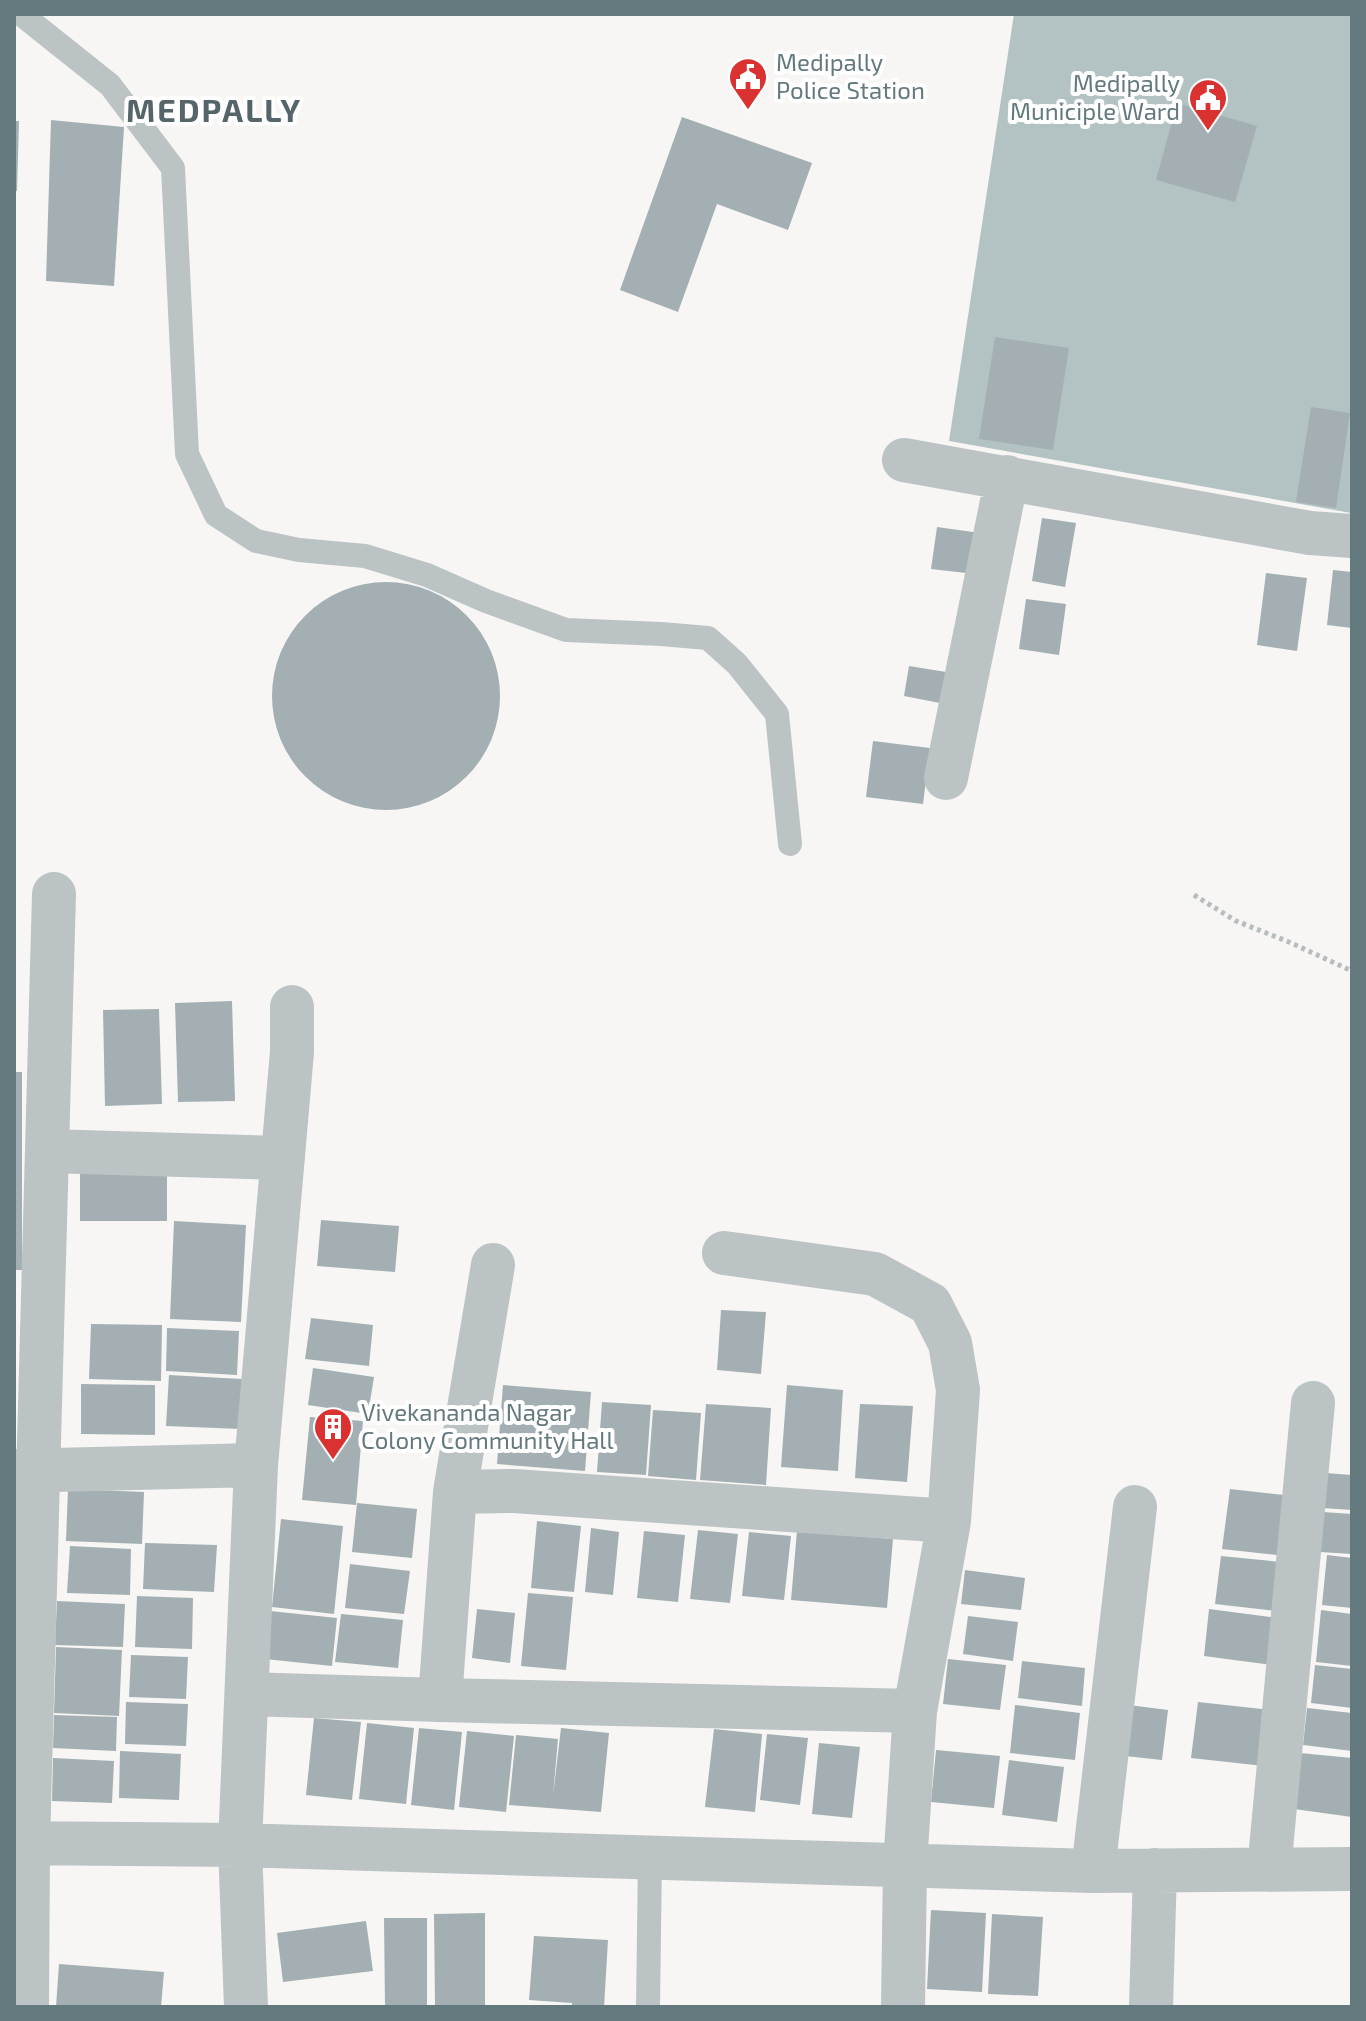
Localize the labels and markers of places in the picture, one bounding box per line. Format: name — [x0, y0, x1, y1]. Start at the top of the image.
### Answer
place label: Medipally Police Station — [776, 47, 925, 104]
public building icon: Medipally Police Station — [727, 56, 769, 111]
place label: Medipally Municiple Ward — [1010, 68, 1180, 125]
public building icon: Medipally Municiple Ward — [1187, 77, 1229, 132]
place label: Vivekananda Nagar Colony Community Hall — [361, 1397, 614, 1454]
building icon: Vivekananda Nagar Colony Community Hall — [312, 1406, 354, 1461]

